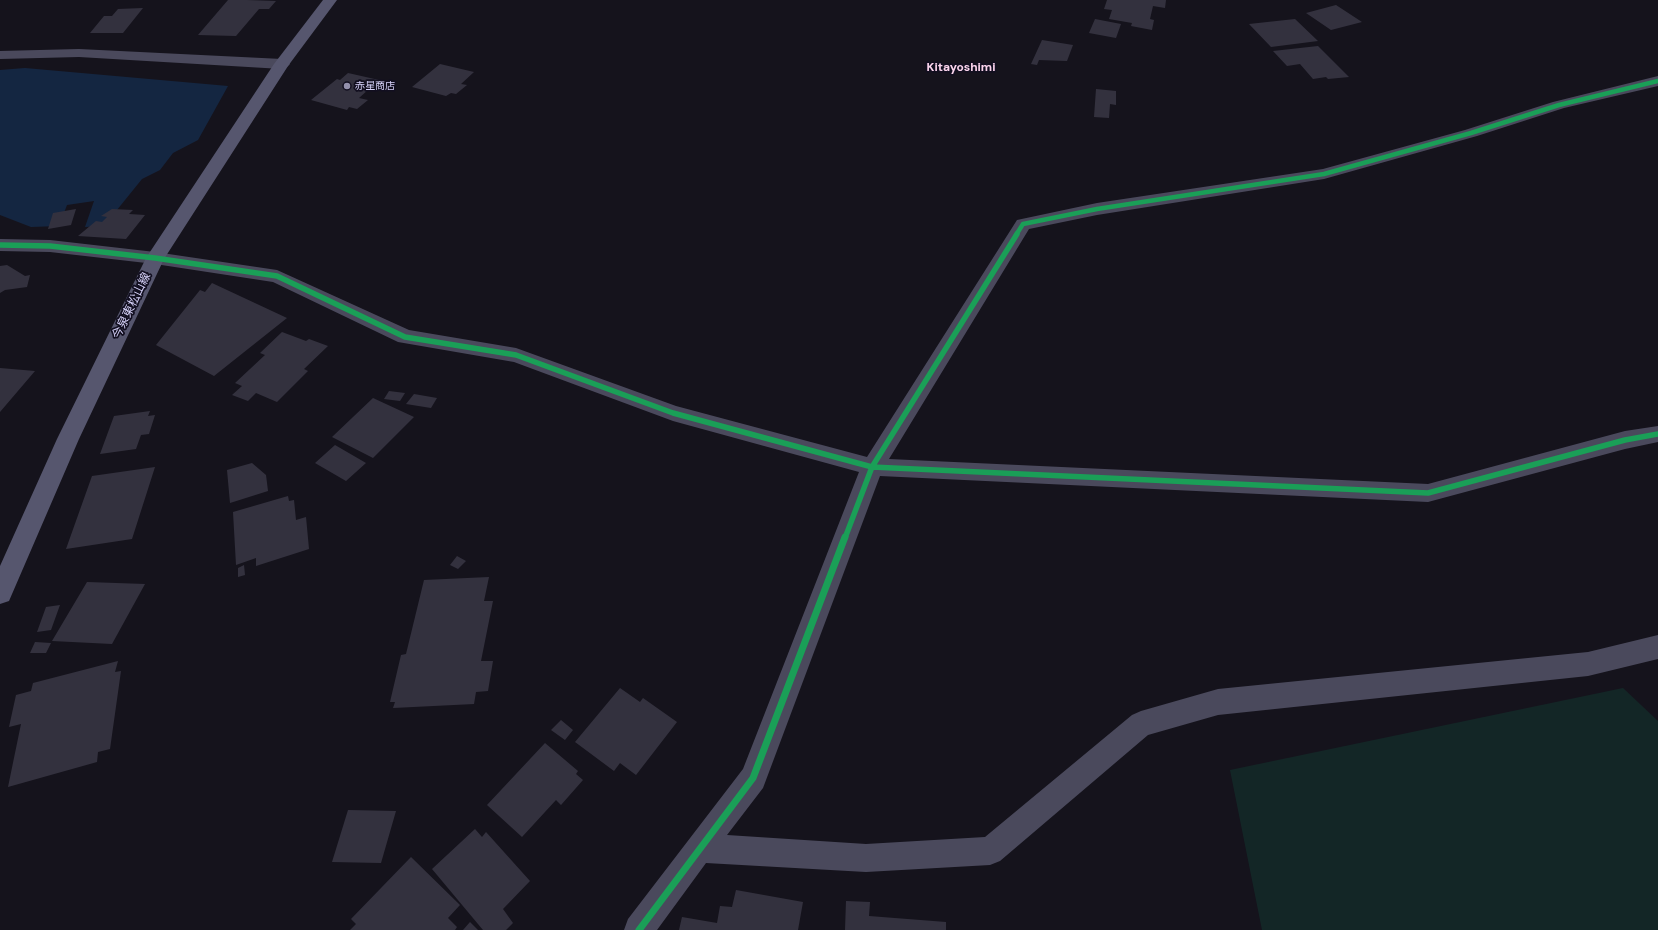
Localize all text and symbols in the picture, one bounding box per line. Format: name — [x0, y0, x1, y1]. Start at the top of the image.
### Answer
district label: Kitayoshimi — [927, 61, 995, 75]
place label: 赤星商店 — [355, 80, 395, 92]
marker: 赤星商店 — [342, 81, 352, 91]
street label: 今泉東松山線 — [110, 270, 154, 342]

